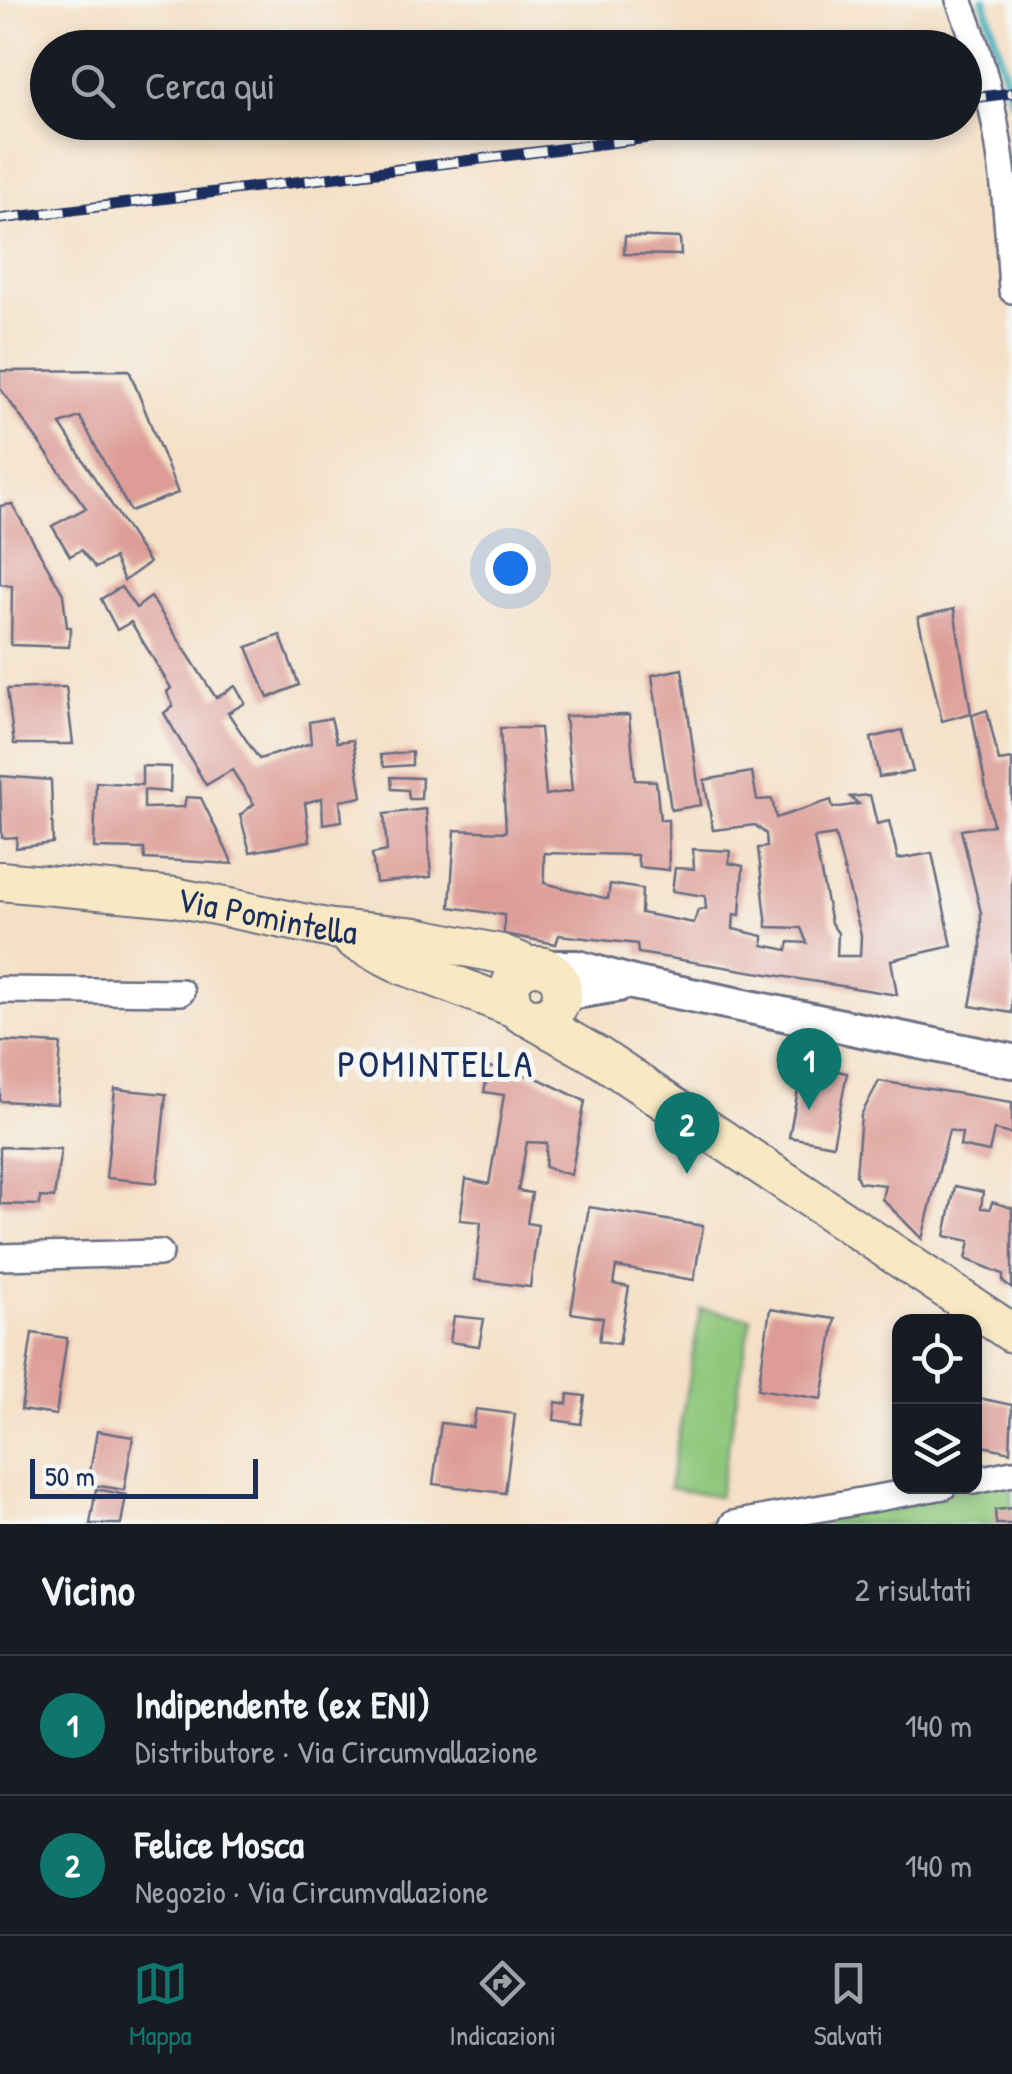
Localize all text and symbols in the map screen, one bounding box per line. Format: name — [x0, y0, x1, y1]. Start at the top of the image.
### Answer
search box — [30, 30, 982, 140]
icon: search — [65, 58, 120, 113]
text: Cerca qui — [145, 59, 275, 111]
your location — [485, 543, 536, 594]
street label: Via Pomintella — [173, 875, 360, 955]
pin: 1 — [776, 1028, 842, 1110]
district label: POMINTELLA — [337, 1037, 535, 1089]
pin: 2 — [654, 1092, 720, 1174]
map controls — [892, 1314, 982, 1494]
button: locate — [892, 1314, 982, 1404]
button: layers — [892, 1404, 982, 1494]
scale bar — [30, 1454, 258, 1498]
text: 50 m — [45, 1457, 95, 1495]
text: Vicino — [40, 1561, 135, 1618]
text: 2 risultati — [855, 1568, 972, 1611]
text: Indipendente (ex ENI) — [135, 1678, 430, 1730]
text: 1 — [67, 1704, 78, 1747]
text: 140 m — [905, 1704, 972, 1747]
text: Distributore · Via Circumvallazione — [135, 1730, 538, 1773]
text: Felice Mosca — [135, 1818, 304, 1870]
text: 2 — [65, 1844, 80, 1887]
text: 140 m — [905, 1844, 972, 1887]
text: Negozio · Via Circumvallazione — [135, 1870, 488, 1913]
tab: Mappa — [129, 1956, 191, 2054]
tab: Indicazioni — [449, 1956, 556, 2054]
tab: Salvati — [814, 1956, 883, 2054]

